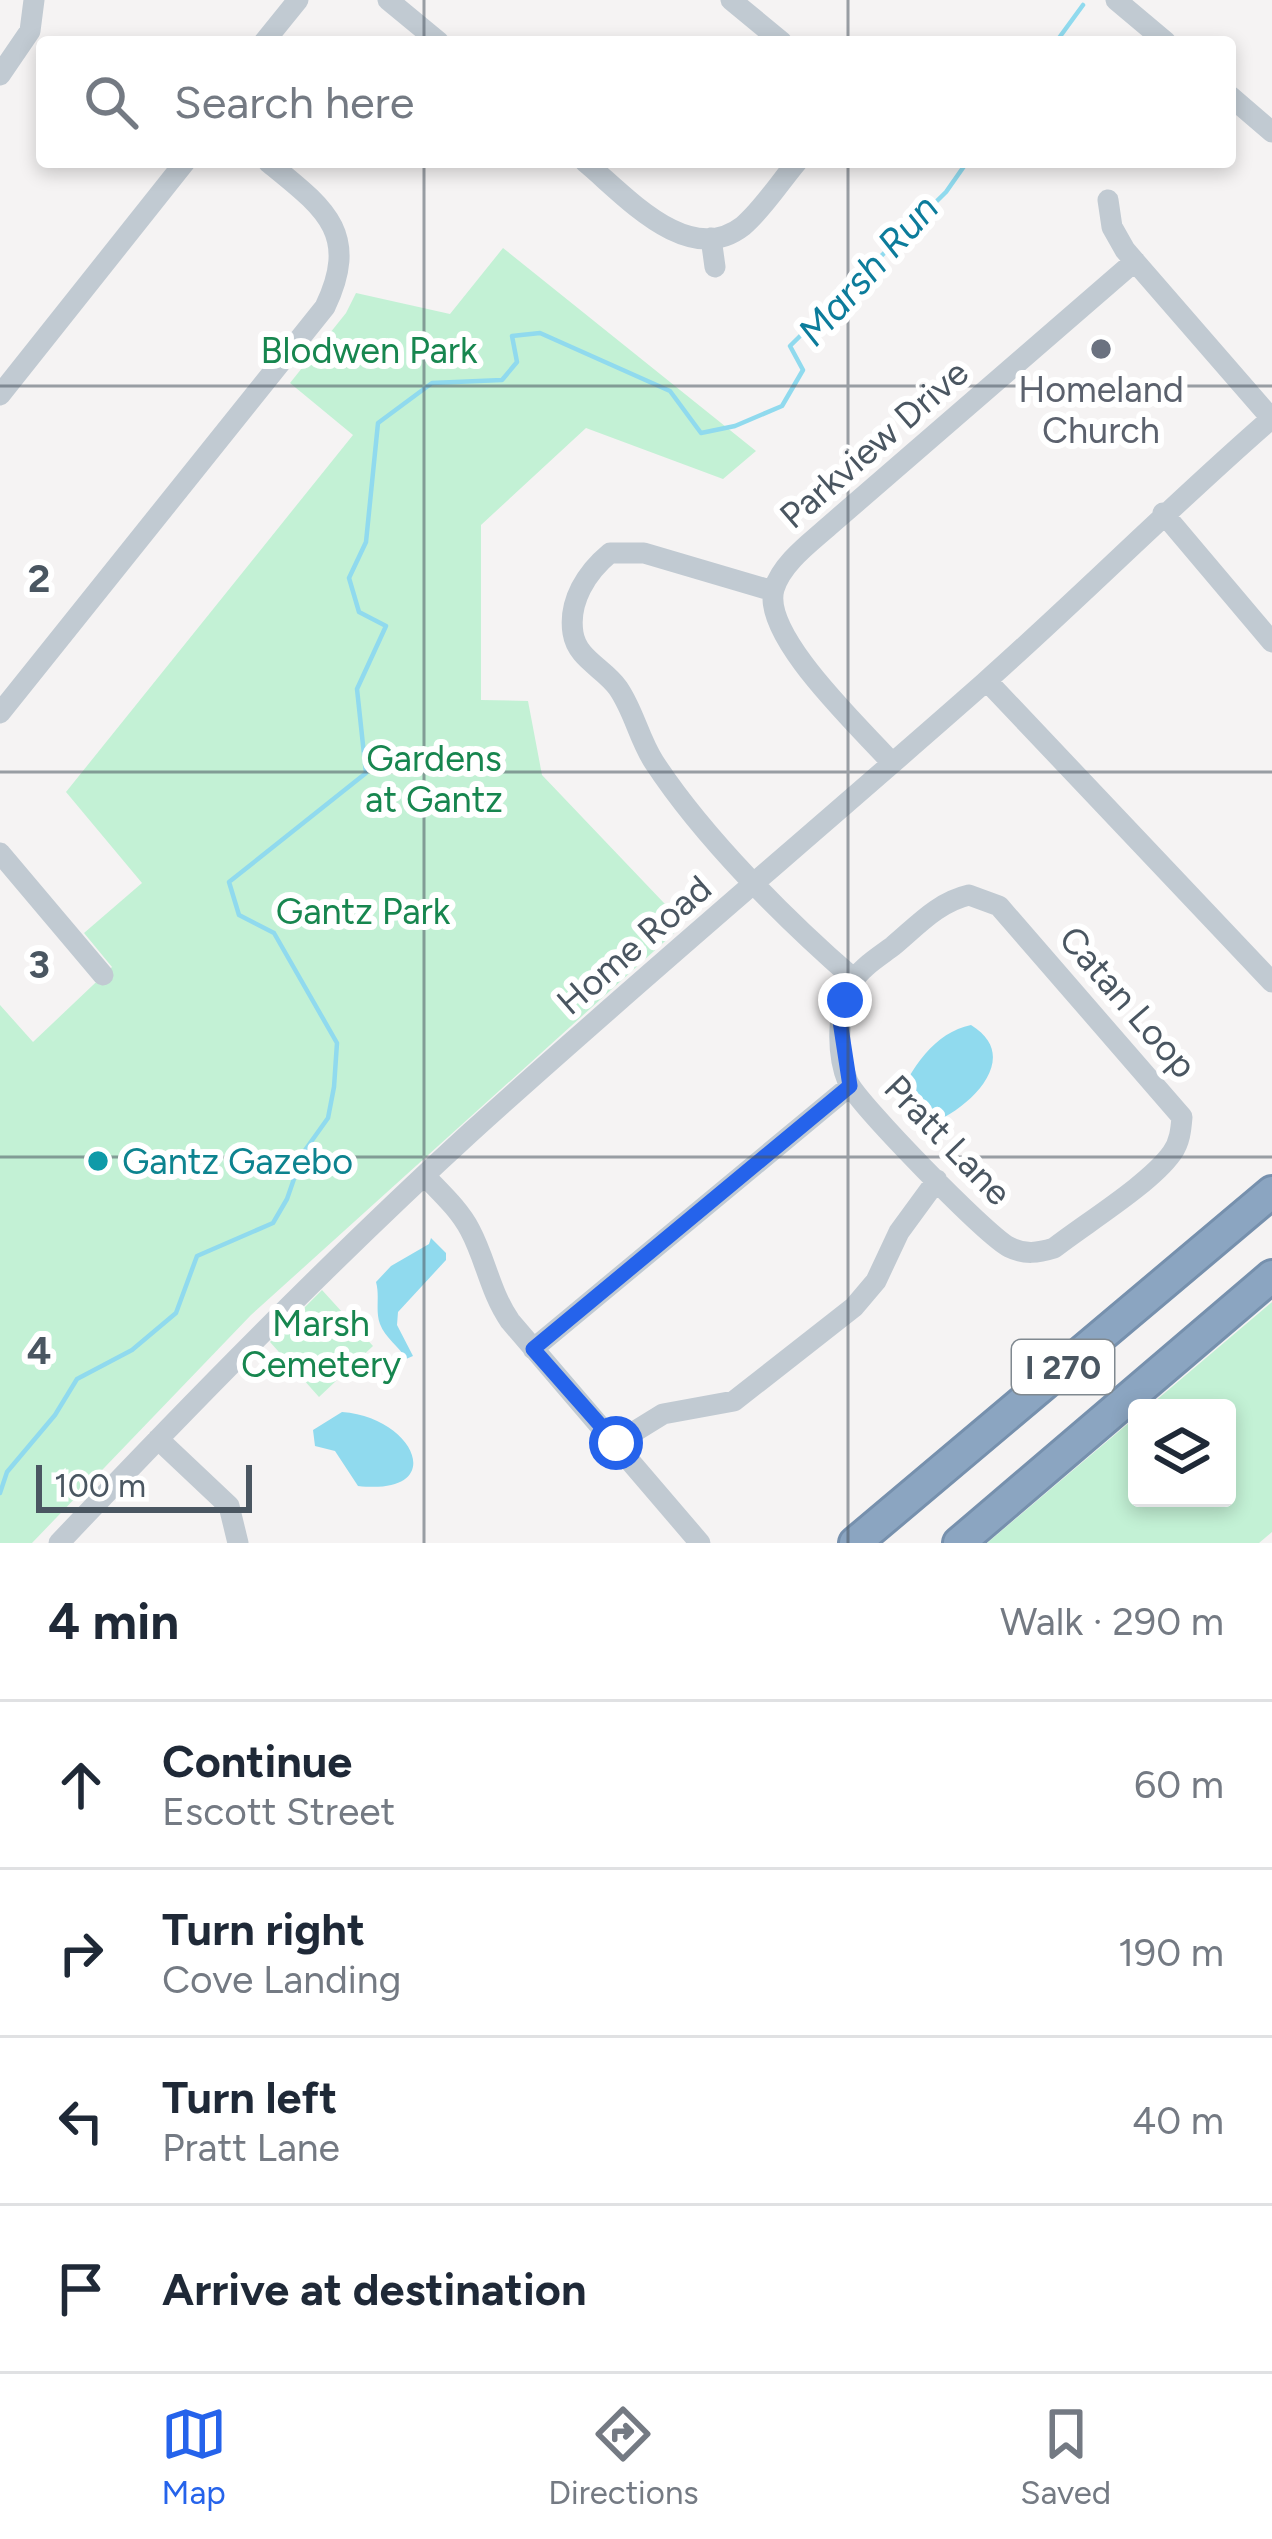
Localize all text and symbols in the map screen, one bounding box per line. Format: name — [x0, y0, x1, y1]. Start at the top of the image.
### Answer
search box — [36, 36, 1236, 168]
icon: search — [78, 69, 144, 135]
text: Search here — [174, 75, 414, 129]
water label: Marsh Run — [788, 185, 948, 355]
park label: Blodwen Park — [261, 329, 478, 372]
marker: Homeland Church — [1088, 336, 1114, 362]
street label: Parkview Drive — [771, 351, 977, 537]
place label: Homeland Church — [1018, 368, 1184, 452]
text: 2 — [28, 555, 50, 602]
park label: Gardens at Gantz — [365, 737, 503, 821]
street label: Home Road — [548, 866, 720, 1024]
park label: Gantz Park — [276, 890, 451, 933]
street label: Catan Loop — [1050, 917, 1206, 1087]
text: 3 — [28, 941, 50, 988]
route end — [818, 973, 872, 1027]
street label: Pratt Lane — [876, 1066, 1020, 1214]
place label: Gantz Gazebo — [122, 1140, 353, 1183]
marker: Gantz Gazebo — [85, 1148, 111, 1174]
park label: Marsh Cemetery — [241, 1302, 401, 1386]
text: 4 — [27, 1327, 51, 1374]
road number: I 270 — [1012, 1340, 1114, 1394]
map controls — [1128, 1399, 1236, 1507]
button: layers — [1128, 1399, 1236, 1507]
route start — [589, 1416, 643, 1470]
scale bar — [36, 1459, 252, 1512]
text: 100 m — [54, 1466, 146, 1505]
text: 4 min — [48, 1591, 179, 1652]
text: Walk · 290 m — [1000, 1598, 1224, 1645]
text: Continue — [162, 1734, 352, 1788]
icon: ahead — [48, 1752, 114, 1818]
text: 60 m — [1134, 1761, 1224, 1808]
text: Escott Street — [162, 1788, 395, 1835]
text: Turn right — [162, 1902, 365, 1956]
icon: right — [48, 1920, 114, 1986]
text: 190 m — [1118, 1929, 1224, 1976]
text: Cove Landing — [162, 1956, 401, 2003]
text: Turn left — [162, 2070, 337, 2124]
icon: left — [48, 2088, 114, 2154]
text: 40 m — [1132, 2097, 1224, 2144]
text: Pratt Lane — [162, 2124, 340, 2171]
icon: arrive — [48, 2256, 114, 2322]
text: Arrive at destination — [162, 2262, 586, 2316]
tab: Map — [161, 2401, 227, 2512]
tab: Directions — [548, 2401, 699, 2512]
tab: Saved — [1020, 2401, 1111, 2512]

